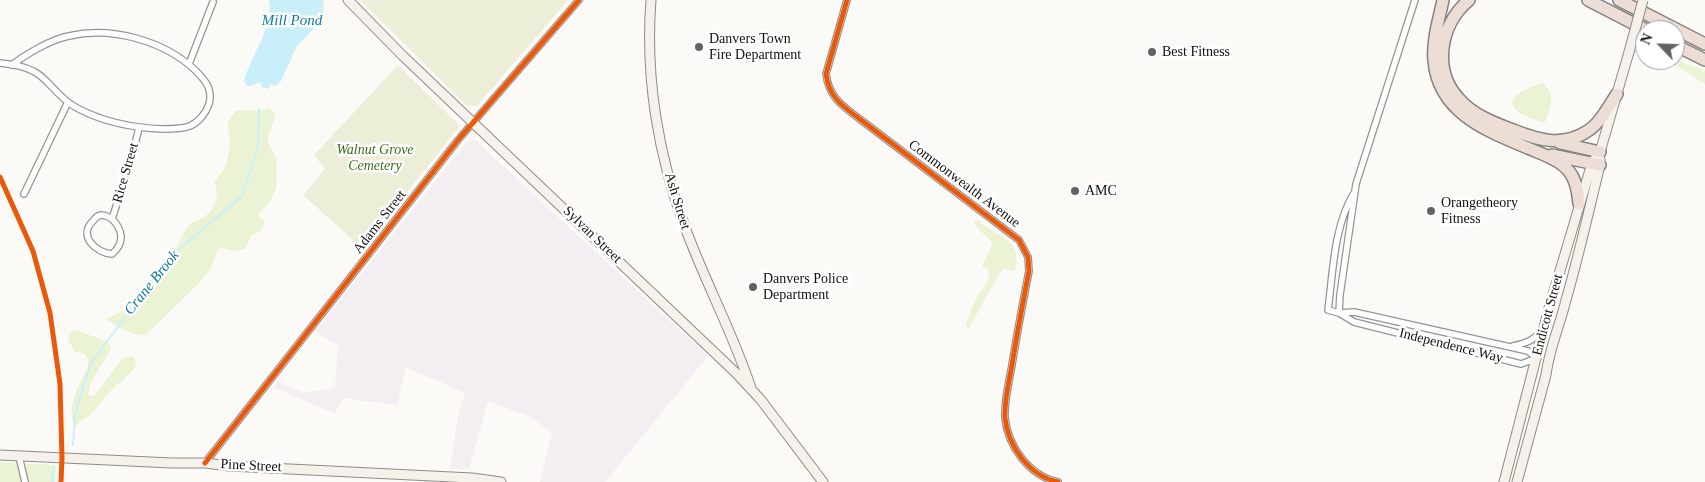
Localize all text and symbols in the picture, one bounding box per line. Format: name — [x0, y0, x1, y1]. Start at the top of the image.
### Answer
water label: Mill Pond — [262, 12, 322, 30]
north arrow — [1635, 20, 1685, 70]
place label: Danvers Town Fire Department — [709, 31, 801, 64]
text: N — [1638, 31, 1656, 47]
marker: Danvers Town Fire Department — [693, 41, 705, 53]
place label: Best Fitness — [1162, 44, 1230, 60]
marker: Best Fitness — [1146, 46, 1158, 58]
street label: Commonwealth Avenue — [905, 137, 1023, 231]
street label: Rice Street — [109, 141, 143, 205]
park label: Walnut Grove Cemetery — [336, 142, 414, 174]
street label: Ash Street — [660, 170, 694, 232]
place label: AMC — [1085, 183, 1117, 199]
marker: AMC — [1069, 185, 1081, 197]
street label: Adams Street — [350, 187, 410, 257]
place label: Orangetheory Fitness — [1441, 195, 1518, 228]
street label: Sylvan Street — [559, 203, 625, 267]
marker: Orangetheory Fitness — [1425, 205, 1437, 217]
water label: Crane Brook — [121, 247, 183, 319]
place label: Danvers Police Department — [763, 271, 848, 304]
street label: Endicott Street — [1529, 272, 1567, 358]
marker: Danvers Police Department — [747, 281, 759, 293]
street label: Independence Way — [1397, 325, 1505, 367]
street label: Pine Street — [220, 456, 282, 476]

